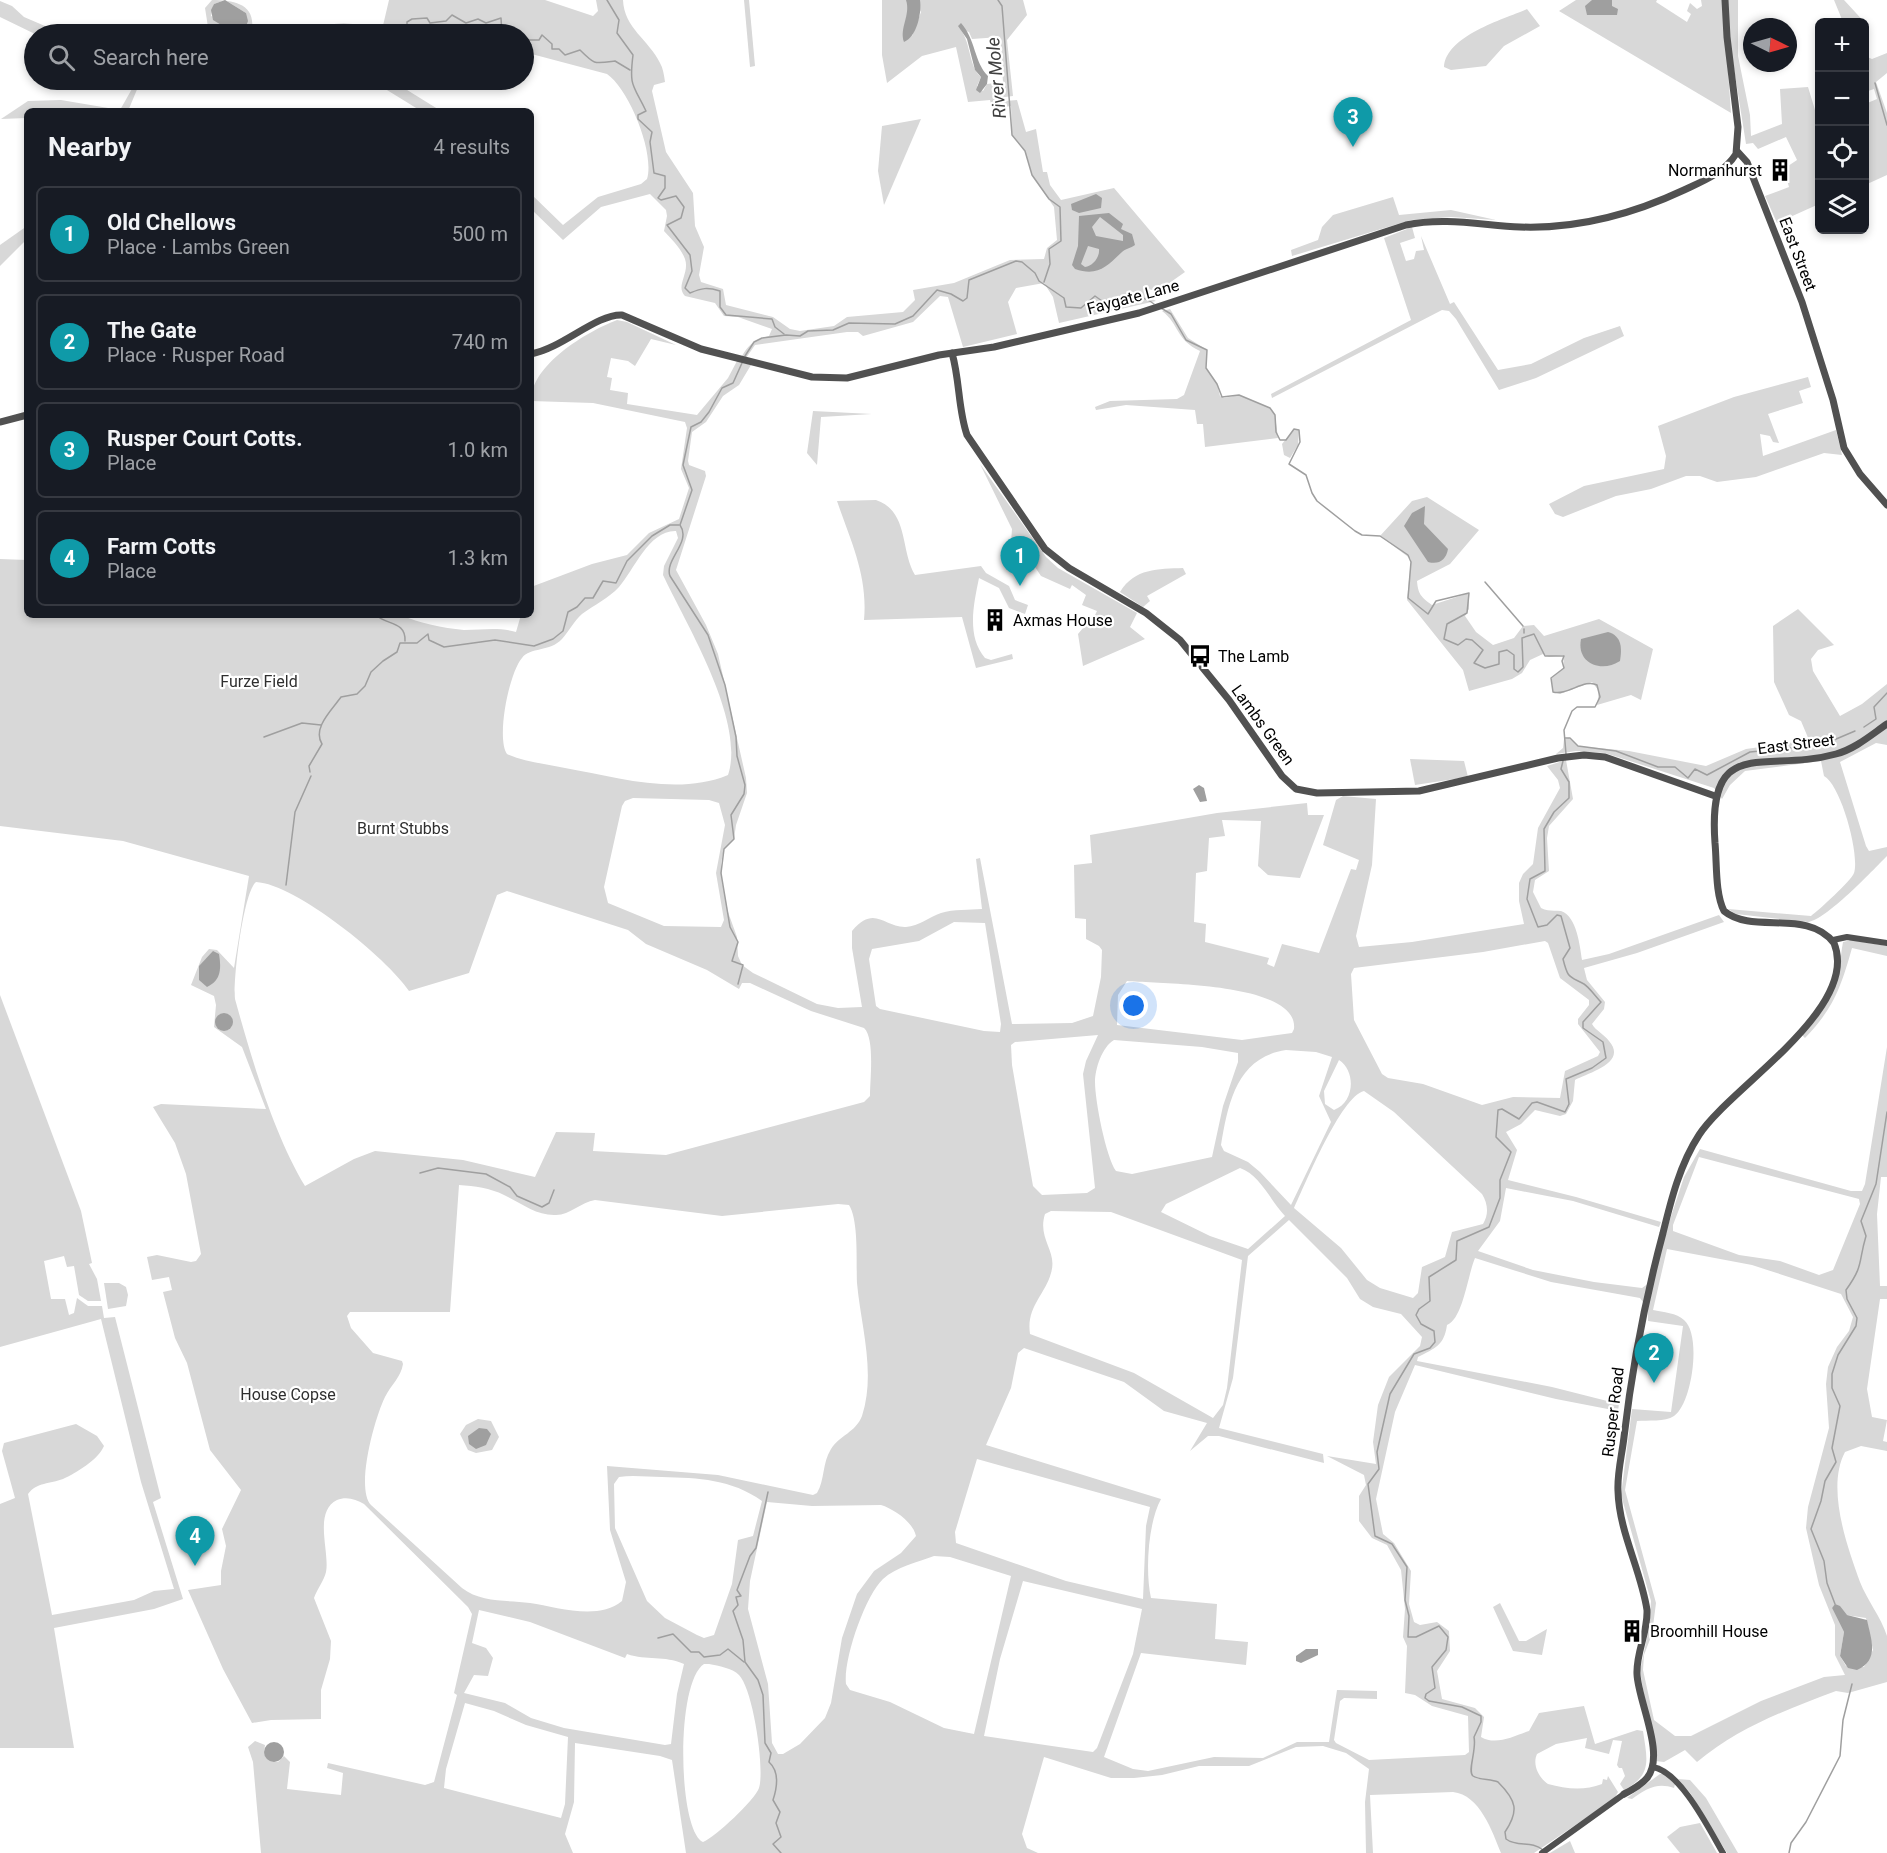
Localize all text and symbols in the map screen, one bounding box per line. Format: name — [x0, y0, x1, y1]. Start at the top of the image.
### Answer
north arrow — [1743, 18, 1797, 72]
map controls — [1815, 18, 1869, 234]
button: + — [1815, 18, 1869, 72]
search box — [24, 24, 534, 90]
water label: River Mole — [982, 36, 1010, 120]
icon: search — [45, 41, 78, 74]
text: Search here — [93, 45, 209, 70]
button: − — [1815, 72, 1869, 126]
pin: 3 — [1334, 98, 1372, 147]
button: locate — [1815, 126, 1869, 180]
text: Nearby — [48, 132, 131, 162]
text: 4 results — [434, 135, 510, 159]
building icon: Normanhurst — [1767, 157, 1793, 183]
place label: Normanhurst — [1668, 161, 1762, 180]
button: layers — [1815, 180, 1869, 234]
text: Old Chellows — [107, 210, 236, 235]
street label: East Street — [1775, 214, 1821, 294]
text: 1 — [64, 222, 75, 246]
text: 500 m — [452, 222, 508, 246]
text: Place · Lambs Green — [107, 235, 290, 259]
street label: Faygate Lane — [1085, 276, 1181, 318]
text: The Gate — [107, 318, 196, 343]
text: 2 — [64, 330, 75, 354]
text: 740 m — [452, 330, 508, 354]
text: Place · Rusper Road — [107, 343, 285, 367]
text: Rusper Court Cotts. — [107, 426, 303, 451]
text: 3 — [64, 438, 75, 462]
text: 1.0 km — [448, 438, 508, 462]
text: Place — [107, 451, 156, 475]
text: Farm Cotts — [107, 534, 216, 559]
pin: 1 — [1000, 536, 1040, 586]
text: 4 — [64, 546, 75, 570]
text: 1.3 km — [448, 546, 508, 570]
text: Place — [107, 559, 156, 583]
building icon: Axmas House — [982, 607, 1008, 633]
place label: Axmas House — [1013, 611, 1112, 630]
bus stop icon: The Lamb — [1187, 643, 1213, 669]
place label: The Lamb — [1218, 647, 1289, 666]
park label: Furze Field — [220, 672, 298, 691]
street label: Lambs Green — [1228, 681, 1298, 769]
street label: East Street — [1756, 730, 1836, 758]
park label: Burnt Stubbs — [357, 819, 449, 838]
your location — [1119, 991, 1148, 1020]
pin: 2 — [1634, 1334, 1674, 1383]
street label: Rusper Road — [1598, 1366, 1628, 1458]
park label: House Copse — [240, 1385, 336, 1404]
pin: 4 — [176, 1516, 214, 1566]
building icon: Broomhill House — [1619, 1618, 1645, 1644]
place label: Broomhill House — [1650, 1622, 1768, 1641]

